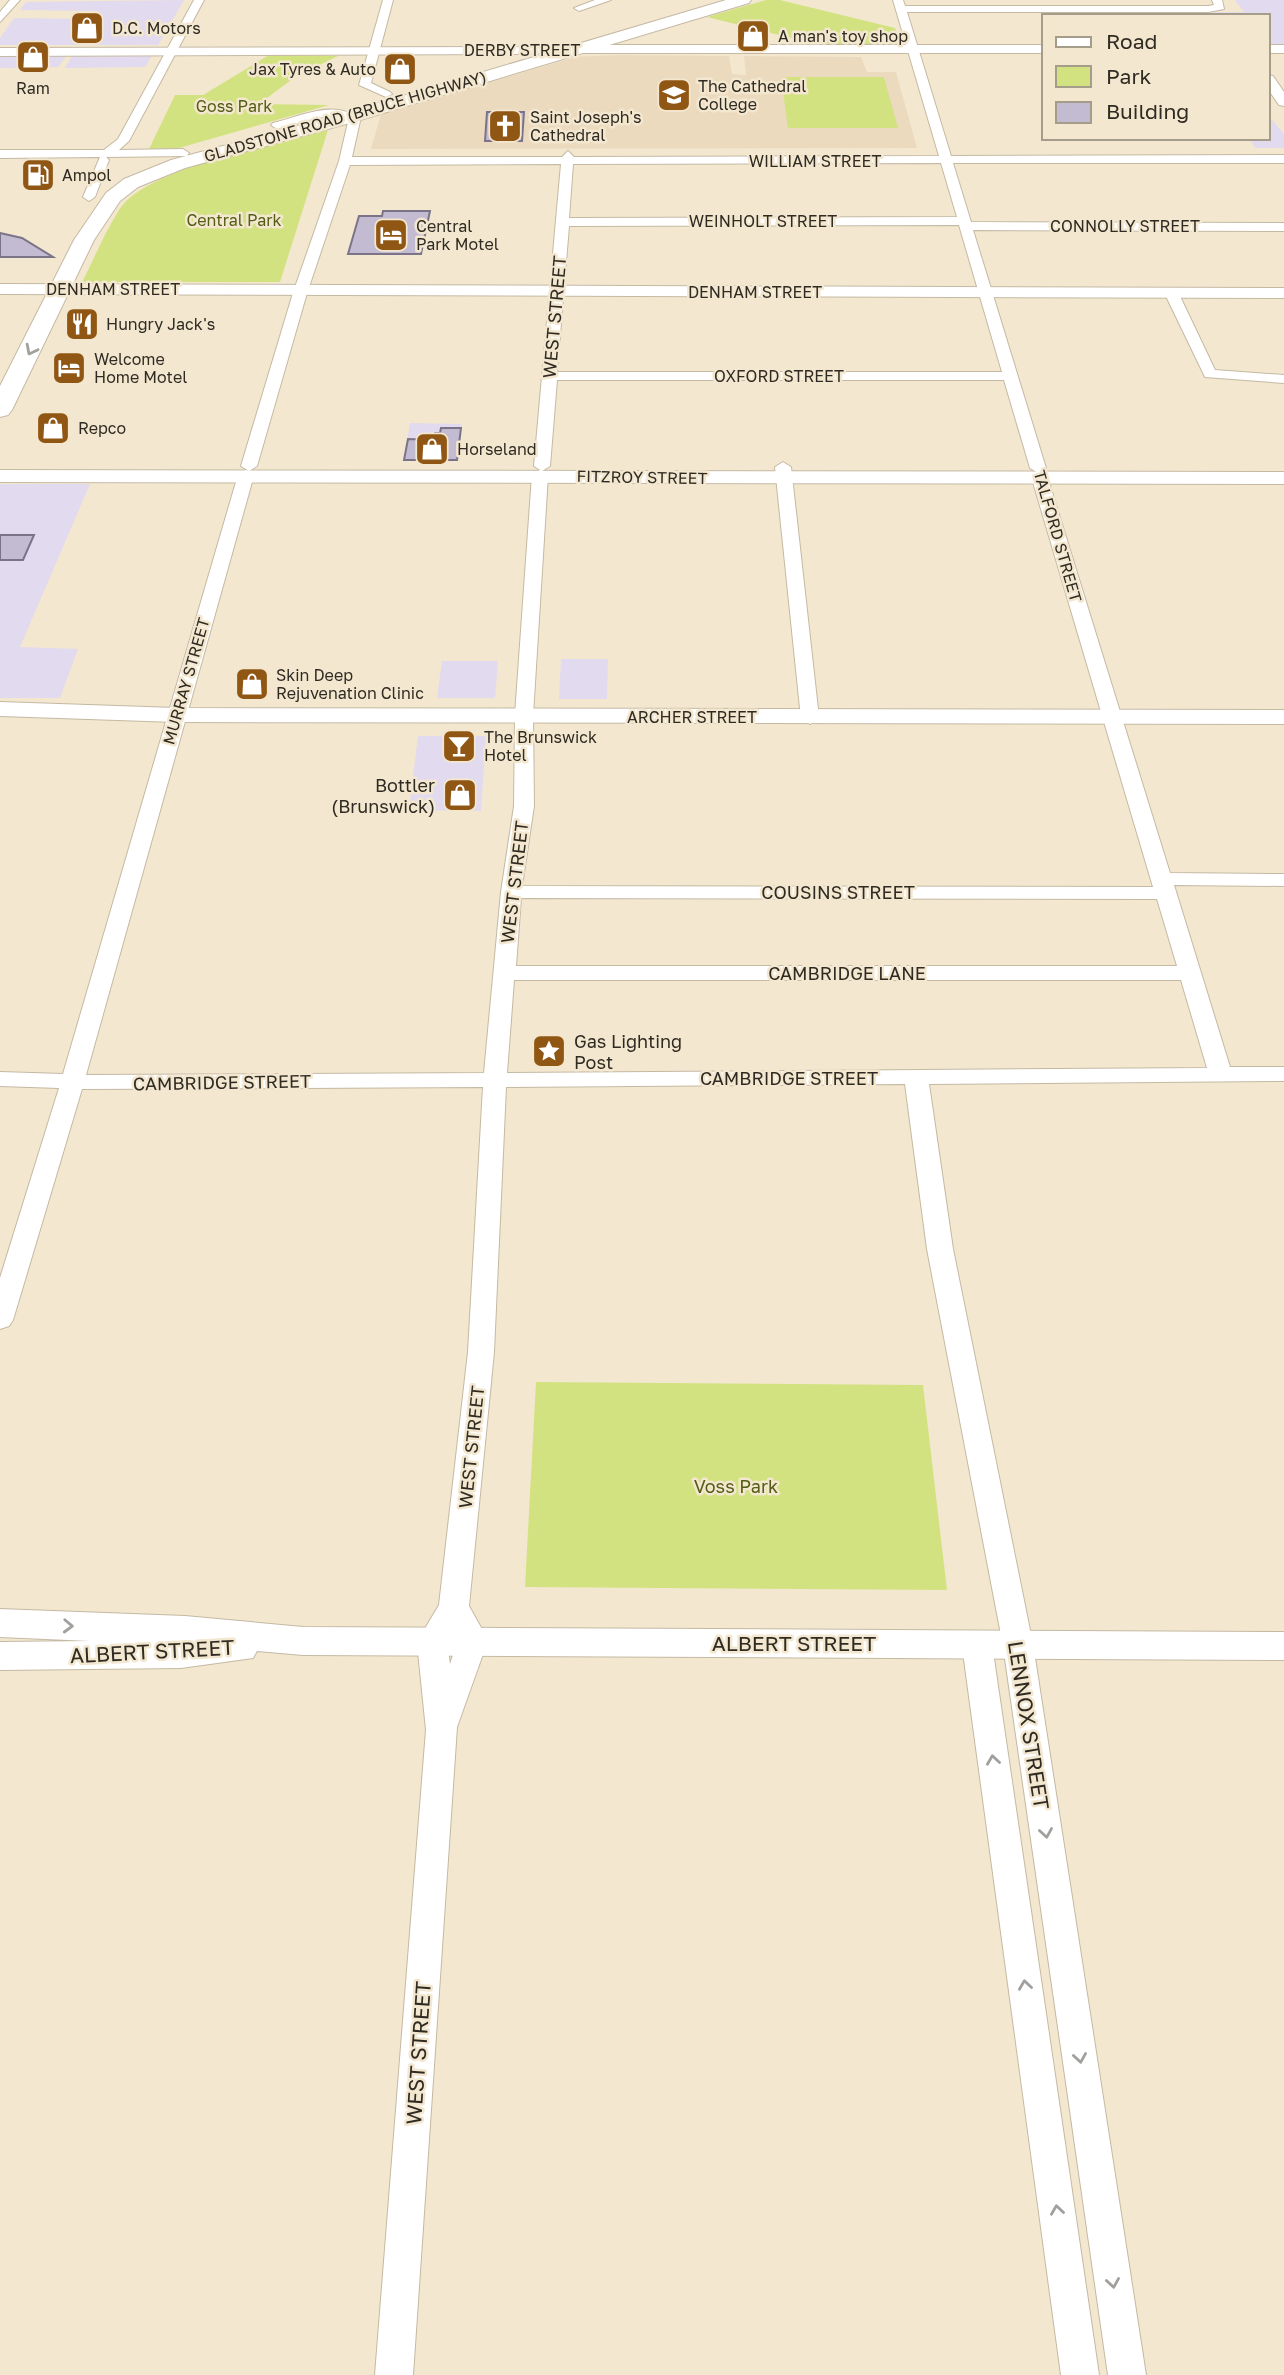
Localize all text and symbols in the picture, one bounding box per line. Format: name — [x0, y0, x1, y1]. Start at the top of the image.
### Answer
shop icon: D.C. Motors — [68, 9, 106, 47]
legend — [1042, 14, 1270, 140]
shop icon: A man's toy shop — [734, 17, 772, 55]
place label: D.C. Motors — [112, 18, 201, 38]
place label: A man's toy shop — [778, 26, 908, 46]
text: Road — [1106, 28, 1157, 54]
shop icon: Ram — [14, 38, 52, 76]
street label: DERBY STREET — [464, 40, 580, 60]
shop icon: Jax Tyres & Auto — [381, 50, 419, 88]
place label: Jax Tyres & Auto — [249, 59, 376, 79]
text: Park — [1106, 63, 1152, 89]
street label: GLADSTONE ROAD (BRUCE HIGHWAY) — [201, 66, 489, 166]
school or university icon: The Cathedral College — [655, 76, 693, 114]
place label: The Cathedral College — [698, 76, 806, 114]
place label: Ram — [16, 78, 50, 98]
park label: Goss Park — [196, 96, 272, 116]
text: Building — [1106, 98, 1189, 124]
church icon: Saint Joseph's Cathedral — [486, 107, 524, 145]
place label: Saint Joseph's Cathedral — [530, 107, 641, 145]
street label: WILLIAM STREET — [749, 151, 881, 171]
fuel station icon: Ampol — [19, 156, 57, 194]
place label: Ampol — [62, 165, 111, 185]
park label: Central Park — [186, 210, 282, 230]
street label: WEINHOLT STREET — [689, 211, 837, 231]
hotel icon: Central Park Motel — [372, 216, 410, 254]
place label: Central Park Motel — [416, 216, 499, 254]
street label: CONNOLLY STREET — [1050, 216, 1200, 236]
street label: WEST STREET — [538, 255, 570, 379]
street label: DENHAM STREET — [46, 279, 180, 299]
street label: DENHAM STREET — [688, 282, 822, 302]
restaurant icon: Hungry Jack's — [63, 305, 101, 343]
place label: Hungry Jack's — [106, 314, 215, 334]
one-way arrow — [26, 343, 40, 355]
hotel icon: Welcome Home Motel — [50, 349, 88, 387]
place label: Welcome Home Motel — [94, 349, 187, 387]
street label: OXFORD STREET — [714, 366, 844, 386]
shop icon: Repco — [34, 409, 72, 447]
place label: Repco — [78, 418, 126, 438]
shop icon: Horseland — [413, 430, 451, 468]
place label: Horseland — [457, 439, 537, 459]
street label: FITZROY STREET — [576, 466, 708, 488]
street label: TALFORD STREET — [1030, 468, 1086, 604]
street label: MURRAY STREET — [158, 615, 214, 747]
shop icon: Skin Deep Rejuvenation Clinic — [233, 665, 271, 703]
place label: Skin Deep Rejuvenation Clinic — [276, 665, 424, 703]
street label: ARCHER STREET — [627, 707, 757, 727]
bar icon: The Brunswick Hotel — [440, 727, 478, 765]
place label: The Brunswick Hotel — [484, 727, 597, 765]
place label: Bottler (Brunswick) — [331, 774, 435, 817]
shop icon: Bottler (Brunswick) — [441, 776, 479, 814]
street label: WEST STREET — [496, 819, 532, 945]
street label: COUSINS STREET — [761, 881, 915, 903]
street label: CAMBRIDGE LANE — [768, 962, 926, 984]
place label: Gas Lighting Post — [574, 1030, 682, 1073]
place icon: Gas Lighting Post — [530, 1032, 568, 1070]
street label: CAMBRIDGE STREET — [700, 1067, 878, 1089]
street label: CAMBRIDGE STREET — [133, 1069, 311, 1095]
street label: WEST STREET — [454, 1385, 488, 1509]
park label: Voss Park — [694, 1475, 778, 1497]
one-way arrow — [63, 1618, 74, 1633]
street label: ALBERT STREET — [712, 1630, 876, 1656]
street label: ALBERT STREET — [69, 1634, 235, 1668]
street label: LENNOX STREET — [1003, 1639, 1055, 1811]
one-way arrow — [986, 1754, 1001, 1766]
one-way arrow — [1038, 1828, 1053, 1839]
one-way arrow — [1018, 1979, 1033, 1991]
street label: WEST STREET — [400, 1980, 436, 2126]
one-way arrow — [1072, 2052, 1087, 2064]
one-way arrow — [1049, 2205, 1064, 2216]
one-way arrow — [1105, 2277, 1120, 2289]

